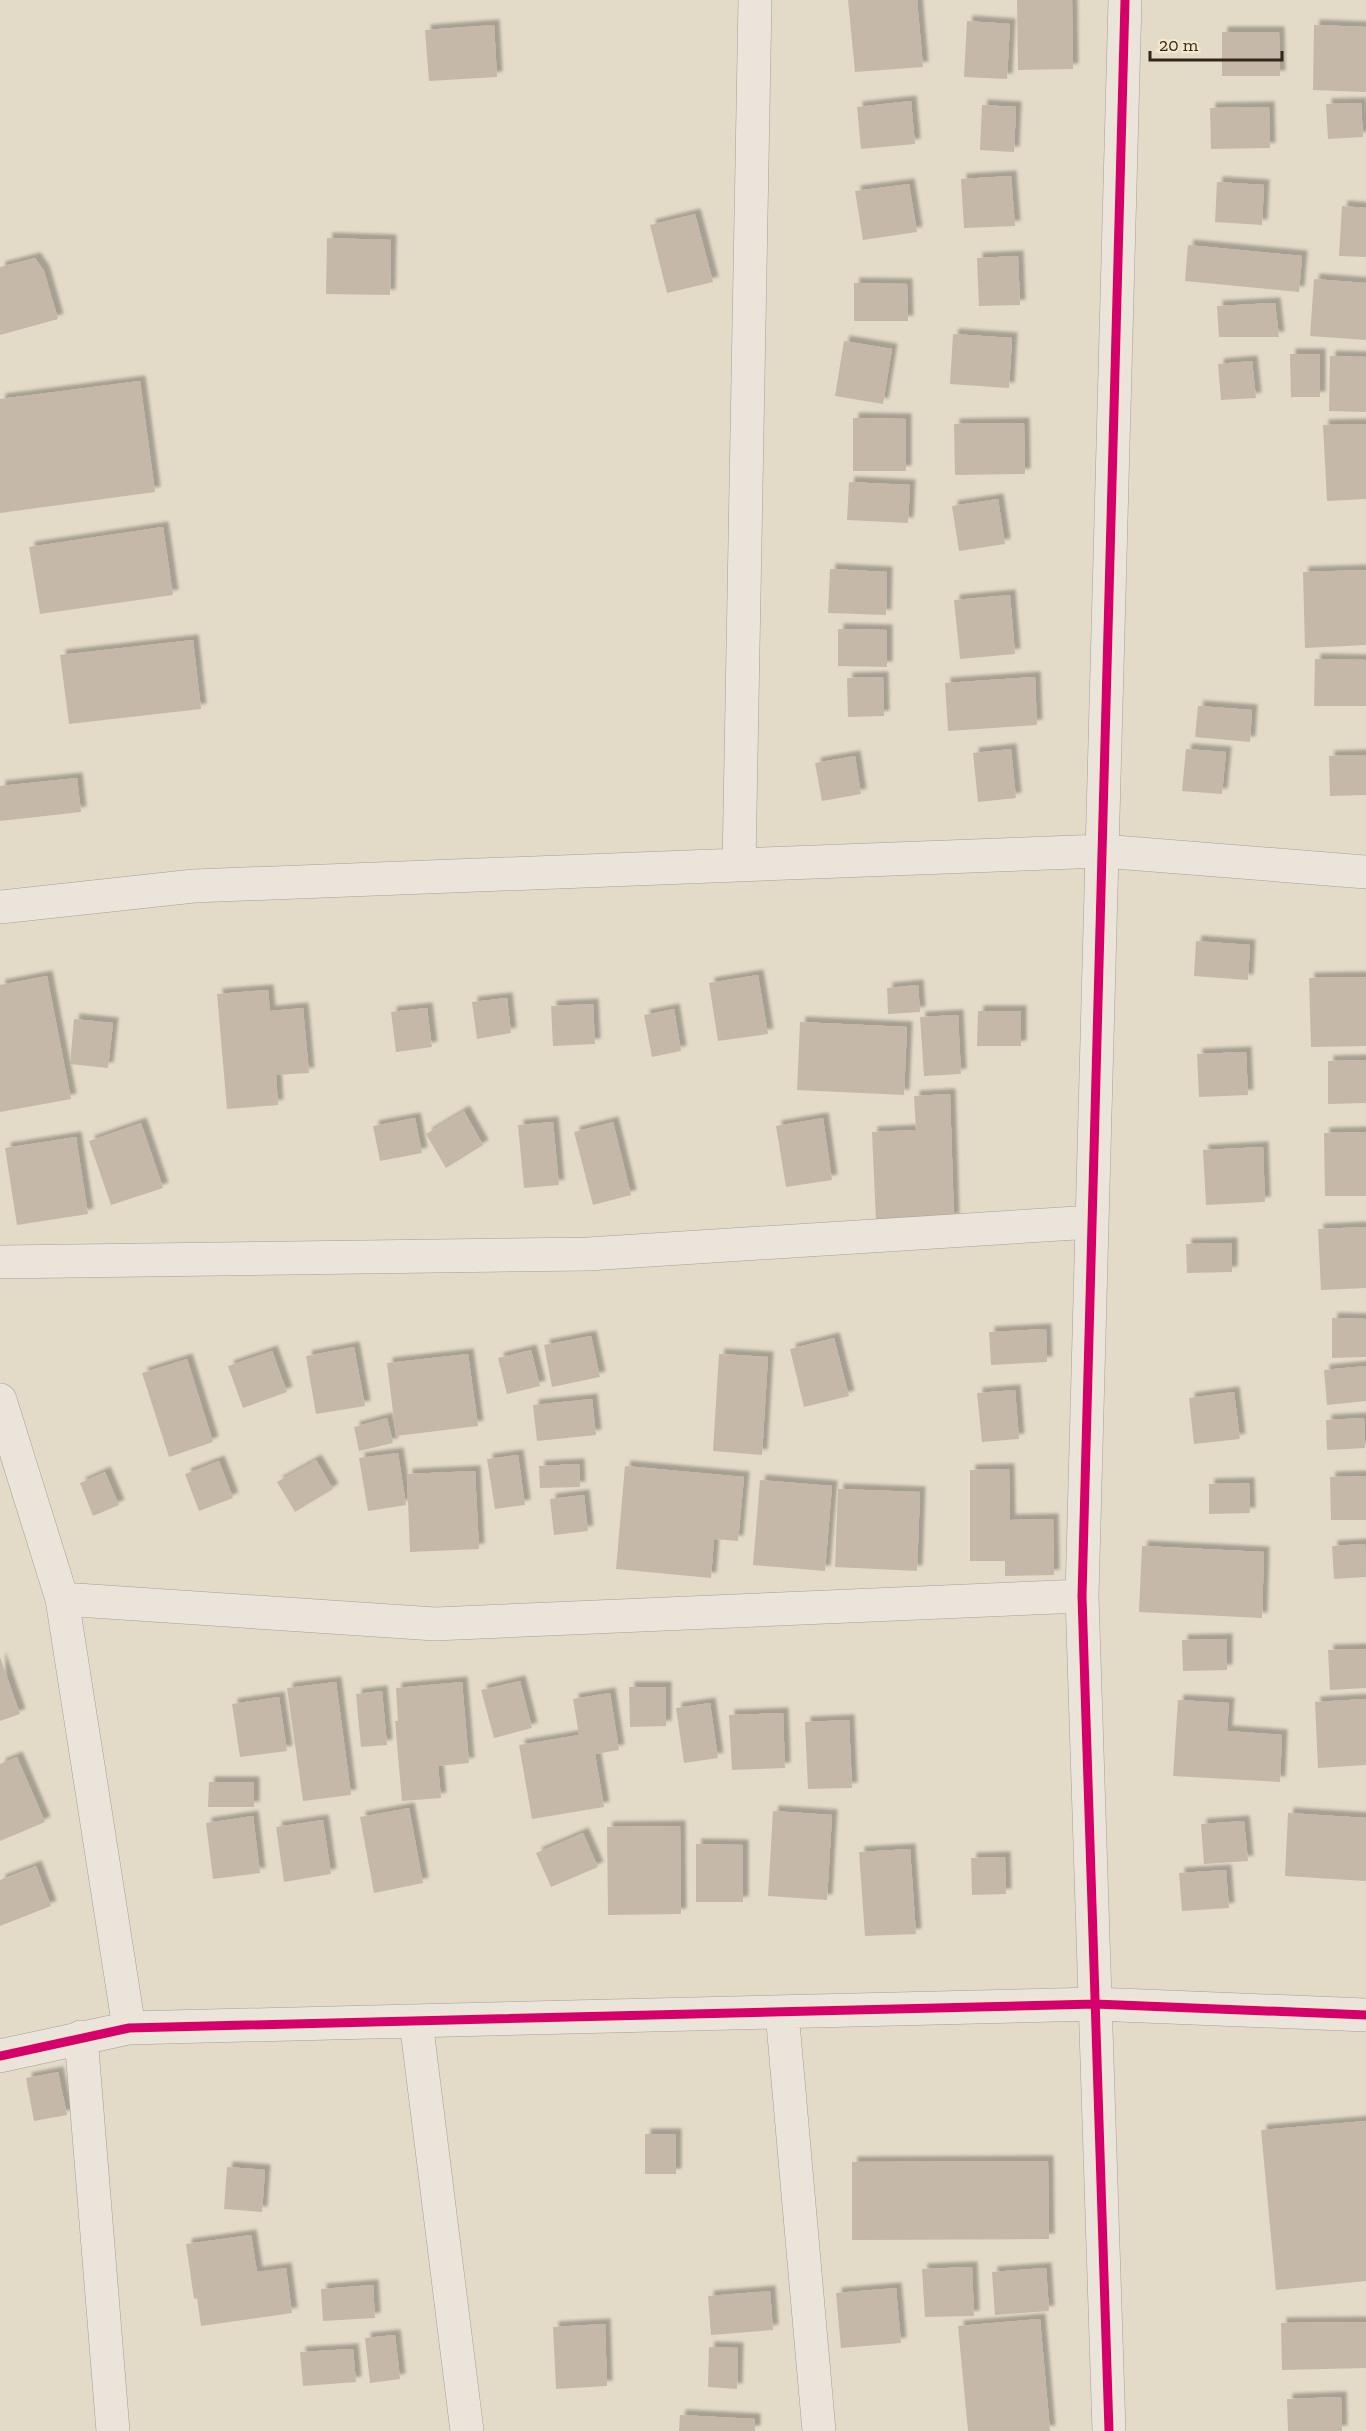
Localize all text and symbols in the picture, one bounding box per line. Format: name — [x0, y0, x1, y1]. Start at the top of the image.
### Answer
scale bar — [1150, 24, 1282, 62]
text: 20 m — [1159, 34, 1199, 56]

